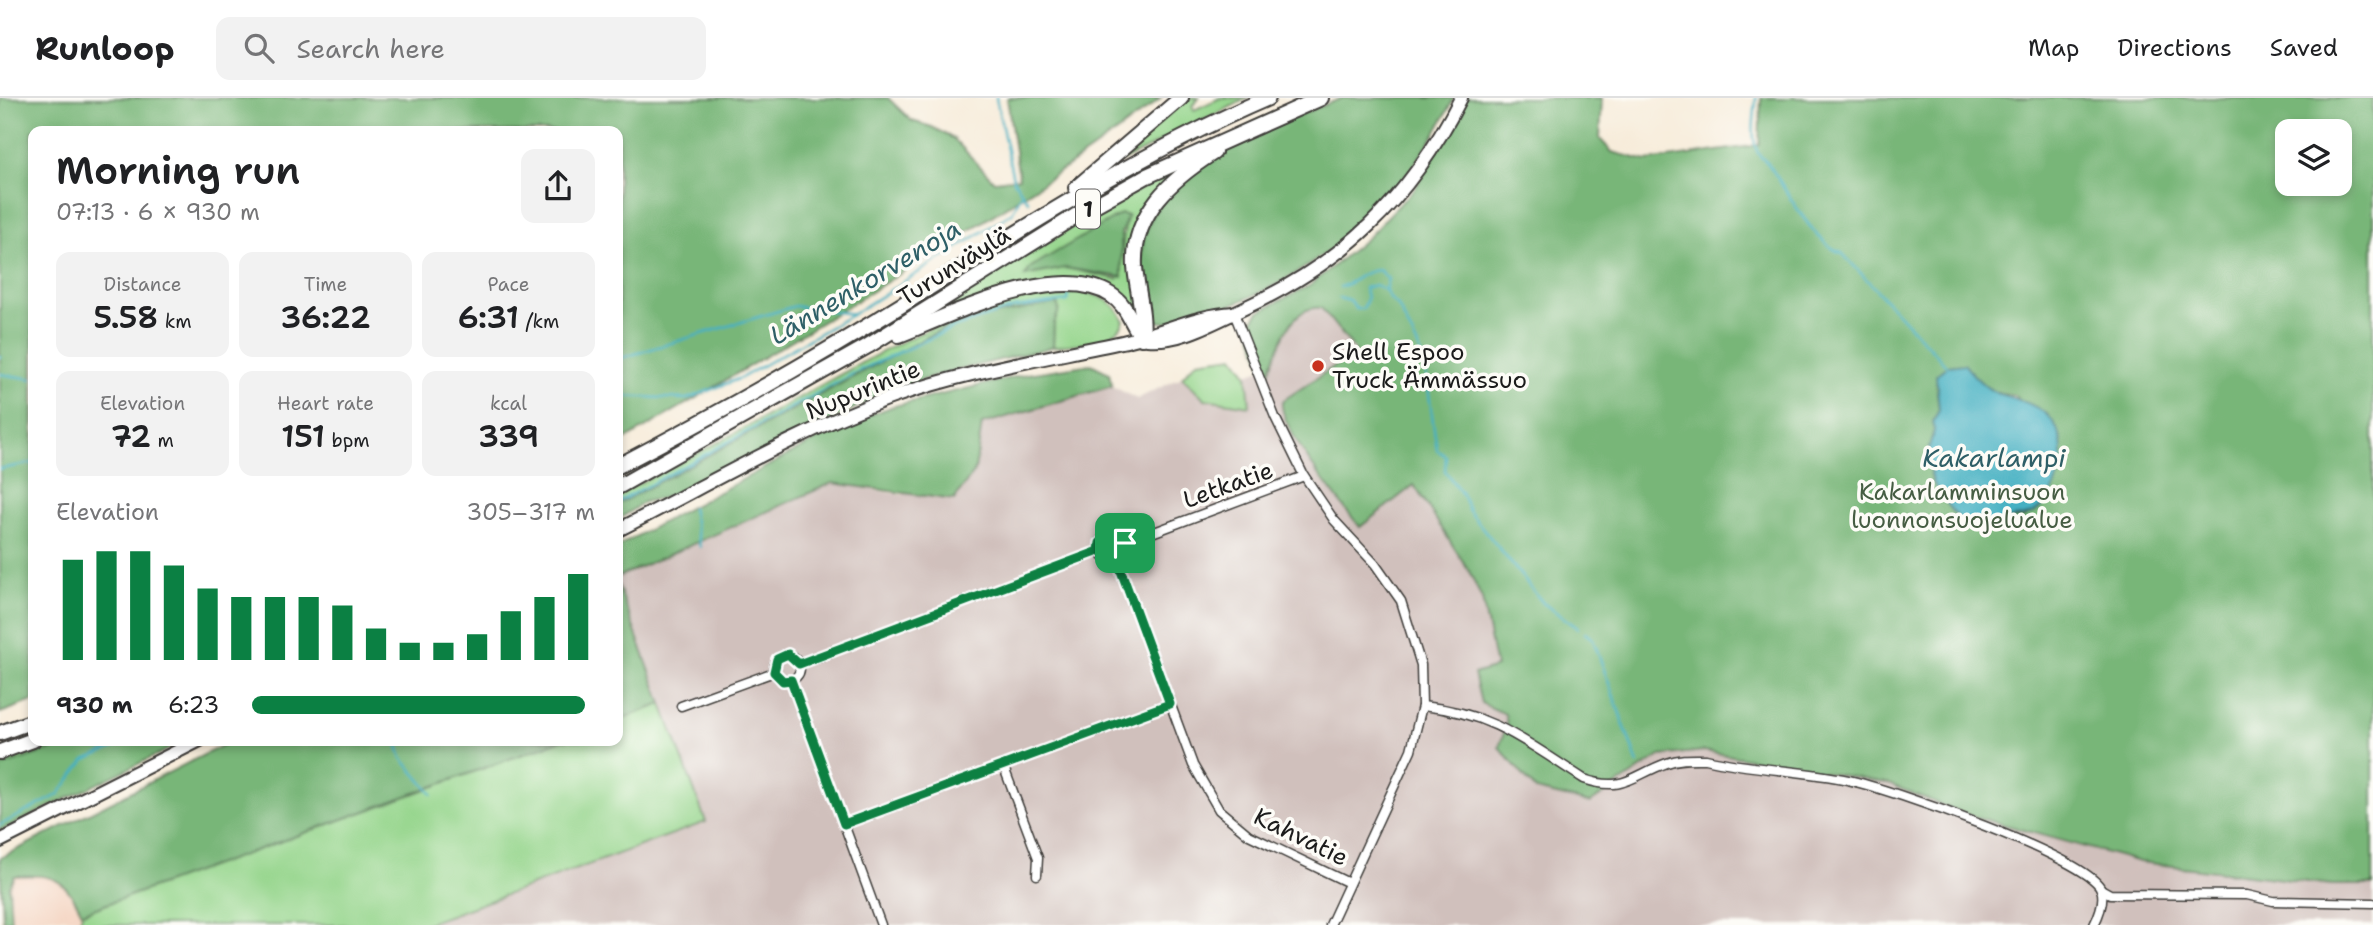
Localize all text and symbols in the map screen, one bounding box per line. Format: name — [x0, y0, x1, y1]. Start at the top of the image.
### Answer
search box — [216, 17, 706, 80]
text: Runloop — [35, 26, 174, 71]
icon: search — [240, 29, 278, 67]
text: Search here — [296, 31, 445, 66]
text: Map — [2028, 32, 2079, 64]
text: Directions — [2117, 32, 2232, 64]
text: Saved — [2270, 32, 2338, 64]
map controls — [2275, 119, 2352, 196]
button: layers — [2275, 119, 2352, 196]
text: Morning run — [56, 145, 300, 196]
button: share — [521, 149, 595, 223]
road number: 1 — [1076, 190, 1100, 228]
text: 07:13 · 6 × 930 m — [56, 197, 260, 227]
water label: Lännenkorvenoja — [763, 211, 967, 353]
street label: Turunväylä — [892, 219, 1017, 313]
text: Distance — [104, 272, 181, 297]
text: Time — [304, 272, 347, 297]
text: Pace — [488, 272, 529, 297]
text: 5.58 — [93, 297, 158, 338]
text: 36:22 — [280, 297, 371, 338]
text: 6:31 — [458, 297, 519, 338]
text: km — [158, 309, 192, 334]
text: /km — [519, 309, 559, 334]
place label: Shell Espoo Truck Ämmässuo — [1332, 336, 1527, 396]
street label: Nupurintie — [801, 353, 925, 427]
marker: Shell Espoo Truck Ämmässuo — [1310, 358, 1326, 374]
text: Elevation — [100, 391, 185, 416]
text: Heart rate — [277, 391, 374, 416]
text: kcal — [490, 391, 527, 416]
text: 72 — [111, 416, 151, 457]
text: 151 — [281, 416, 325, 457]
text: 339 — [478, 416, 539, 457]
text: m — [151, 428, 174, 453]
text: bpm — [325, 428, 370, 453]
water label: Kakarlampi — [1922, 440, 2066, 475]
street label: Letkatie — [1178, 454, 1278, 516]
park label: Kakarlamminsuon luonnonsuojelualue — [1851, 476, 2073, 536]
text: Elevation — [56, 497, 159, 527]
text: 305–317 m — [466, 497, 595, 527]
pin — [1095, 513, 1155, 573]
icon: arrive — [1106, 524, 1144, 562]
text: 930 m — [56, 690, 133, 720]
text: 6:23 — [168, 690, 219, 720]
street label: Kahvatie — [1248, 800, 1354, 874]

